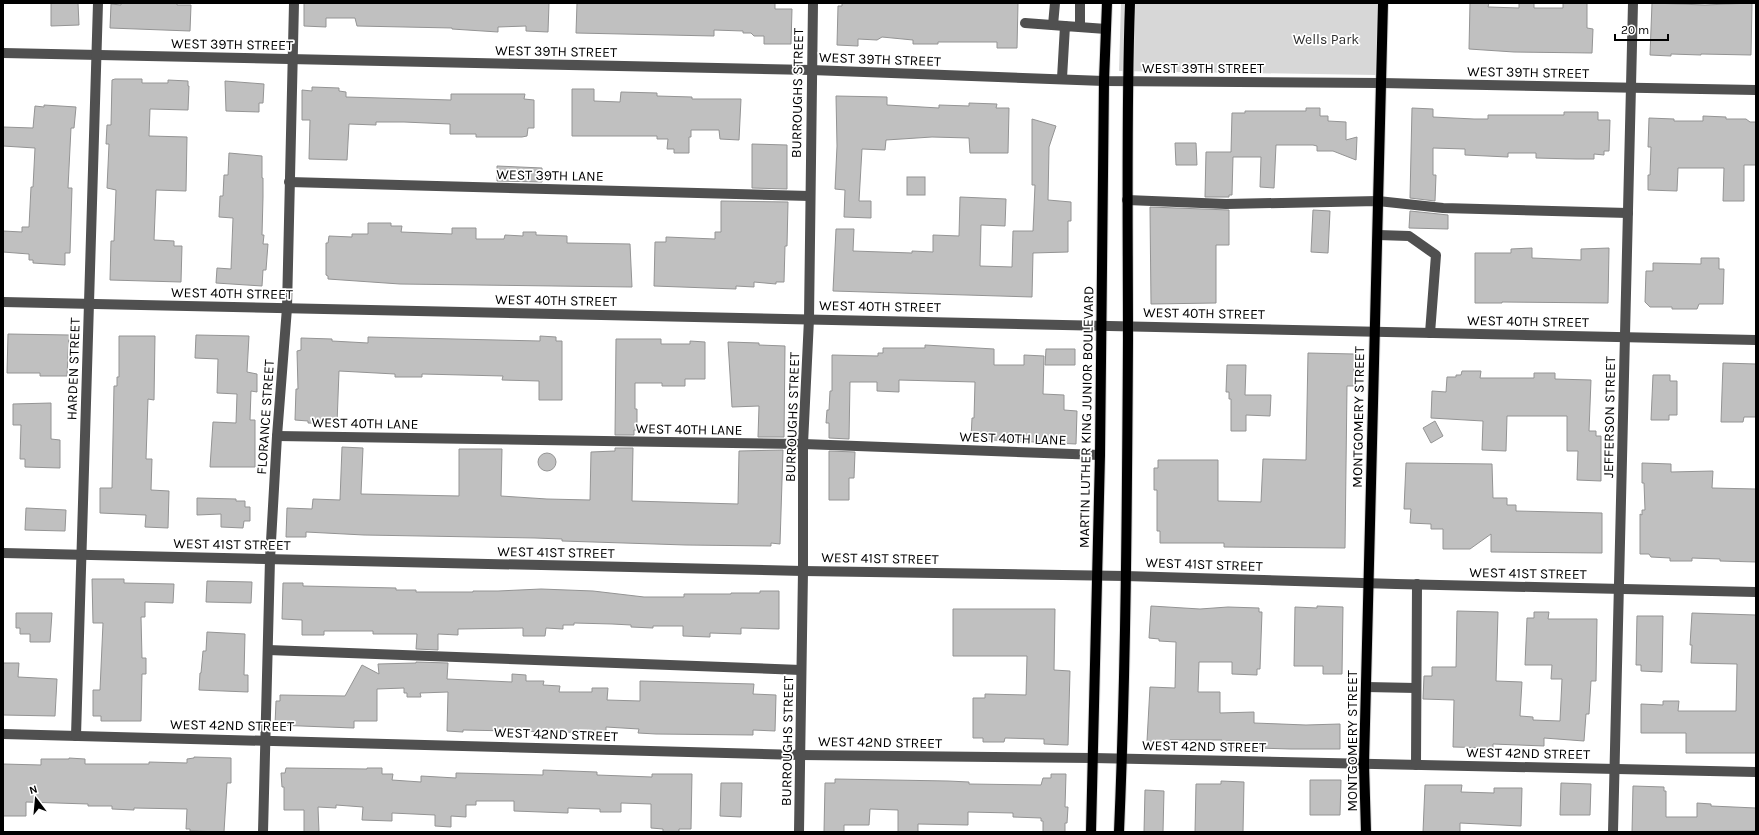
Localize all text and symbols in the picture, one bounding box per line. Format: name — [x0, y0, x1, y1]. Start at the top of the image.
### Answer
scale bar — [1615, 16, 1668, 42]
text: 20 m — [1621, 23, 1649, 37]
street label: BURROUGHS STREET — [788, 28, 807, 158]
park label: Wells Park — [1293, 31, 1359, 48]
street label: WEST 39TH STREET — [171, 35, 293, 54]
street label: WEST 39TH STREET — [495, 42, 617, 61]
street label: WEST 39TH STREET — [819, 49, 941, 70]
street label: WEST 39TH STREET — [1142, 60, 1264, 77]
street label: WEST 39TH STREET — [1467, 63, 1589, 82]
street label: WEST 39TH LANE — [496, 166, 604, 185]
street label: WEST 40TH STREET — [171, 284, 293, 303]
street label: MARTIN LUTHER KING JUNIOR BOULEVARD — [1076, 286, 1097, 548]
street label: WEST 40TH STREET — [495, 291, 617, 310]
street label: WEST 40TH STREET — [819, 297, 941, 316]
street label: WEST 40TH STREET — [1143, 304, 1265, 323]
street label: WEST 40TH STREET — [1467, 312, 1589, 331]
street label: HARDEN STREET — [63, 317, 84, 421]
street label: MONTGOMERY STREET — [1349, 346, 1368, 488]
street label: BURROUGHS STREET — [782, 352, 803, 482]
street label: JEFFERSON STREET — [1600, 356, 1619, 478]
street label: FLORANCE STREET — [253, 359, 278, 475]
street label: WEST 40TH LANE — [311, 414, 419, 433]
street label: WEST 40TH LANE — [635, 420, 743, 439]
street label: WEST 40TH LANE — [959, 428, 1067, 449]
street label: WEST 41ST STREET — [173, 535, 291, 554]
street label: WEST 41ST STREET — [497, 543, 615, 562]
street label: WEST 41ST STREET — [821, 549, 939, 568]
street label: WEST 41ST STREET — [1145, 554, 1263, 575]
street label: WEST 41ST STREET — [1469, 564, 1587, 583]
street label: MONTGOMERY STREET — [1344, 670, 1361, 812]
street label: BURROUGHS STREET — [778, 676, 797, 806]
street label: WEST 42ND STREET — [170, 716, 294, 735]
street label: WEST 42ND STREET — [494, 724, 618, 745]
street label: WEST 42ND STREET — [818, 733, 942, 752]
street label: WEST 42ND STREET — [1142, 737, 1266, 756]
street label: WEST 42ND STREET — [1466, 744, 1590, 763]
north arrow — [16, 779, 56, 819]
text: N — [28, 783, 39, 797]

